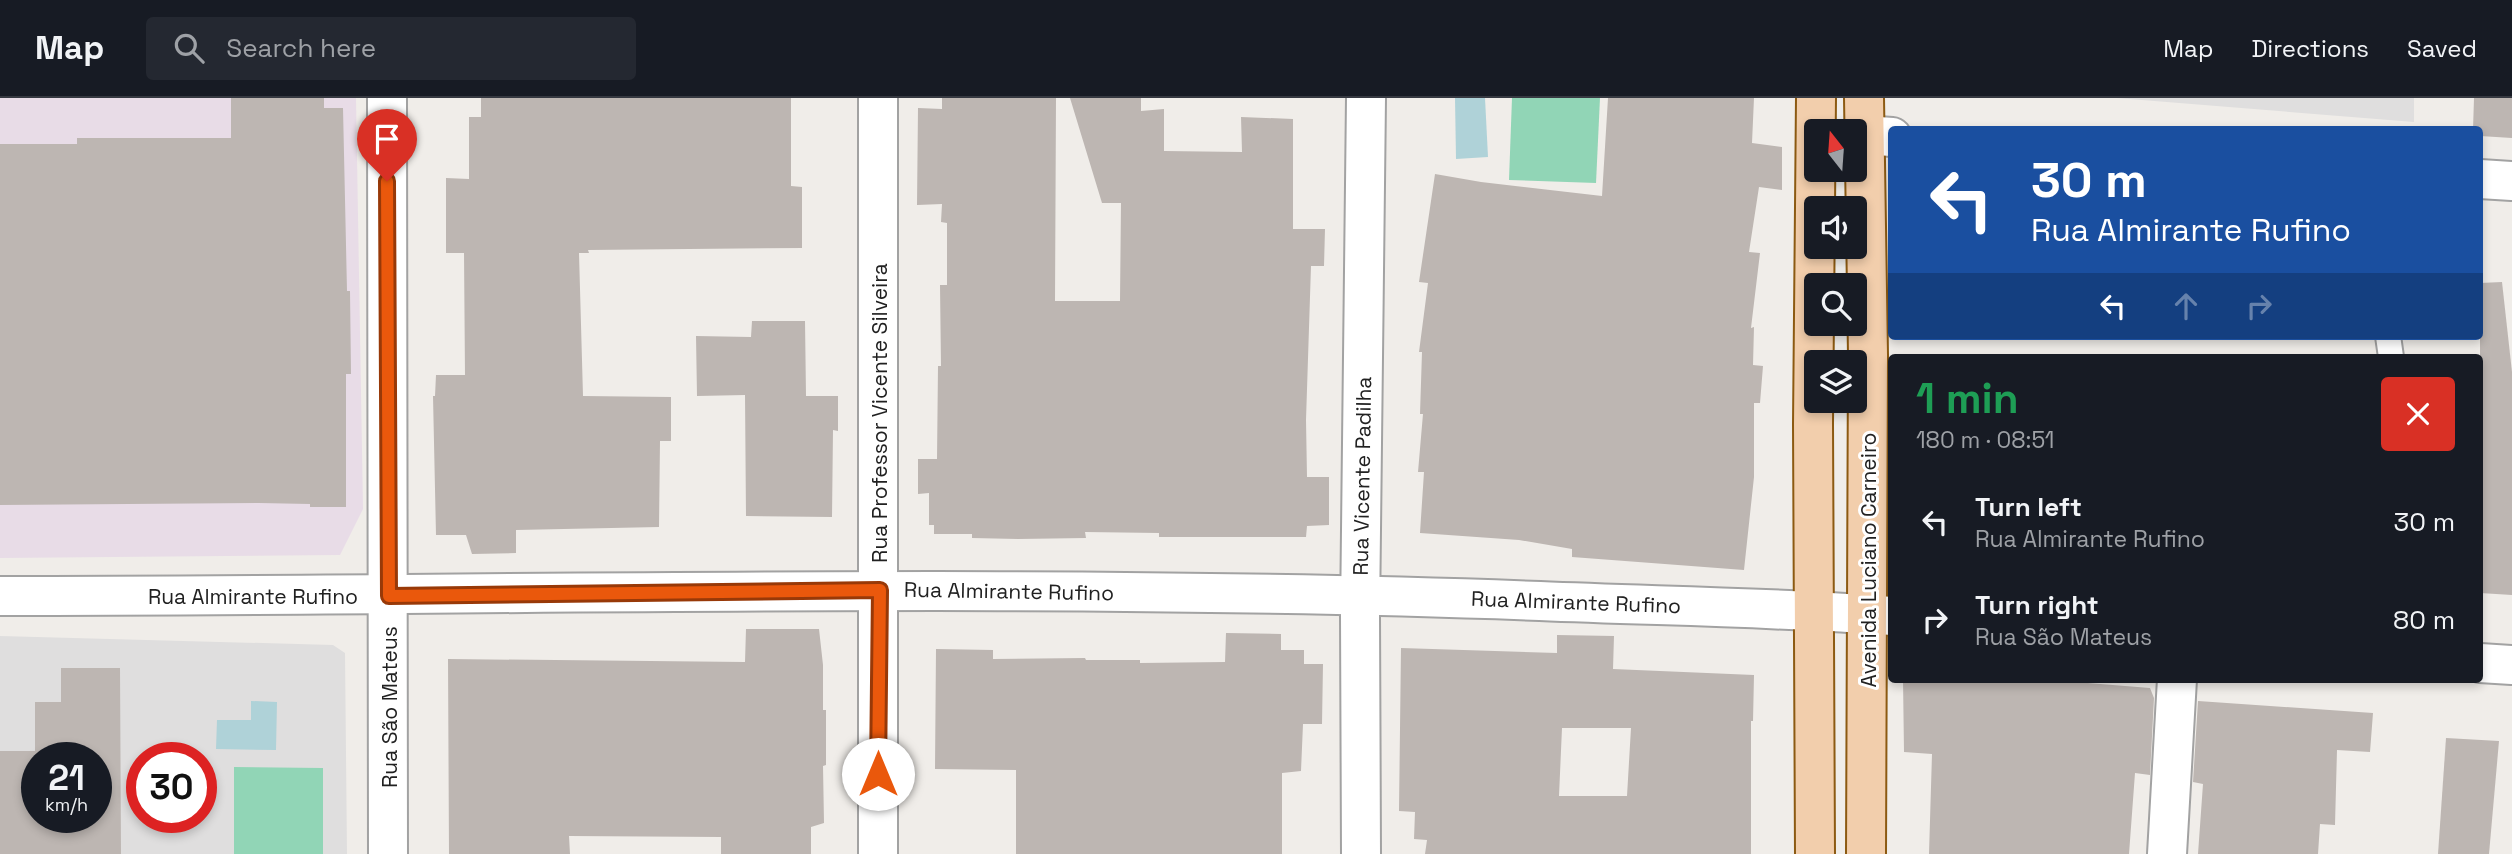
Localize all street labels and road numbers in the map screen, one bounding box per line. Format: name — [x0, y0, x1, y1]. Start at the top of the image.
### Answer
street label: Rua Professor Vicente Silveira — [866, 263, 893, 563]
street label: Rua Vicente Padilha — [1347, 376, 1377, 576]
street label: Avenida Luciano Carneiro — [1855, 433, 1882, 687]
street label: Rua Almirante Rufino — [904, 576, 1114, 606]
street label: Rua Almirante Rufino — [148, 583, 358, 610]
street label: Rua Almirante Rufino — [1471, 585, 1681, 619]
street label: Rua São Mateus — [376, 626, 403, 788]

